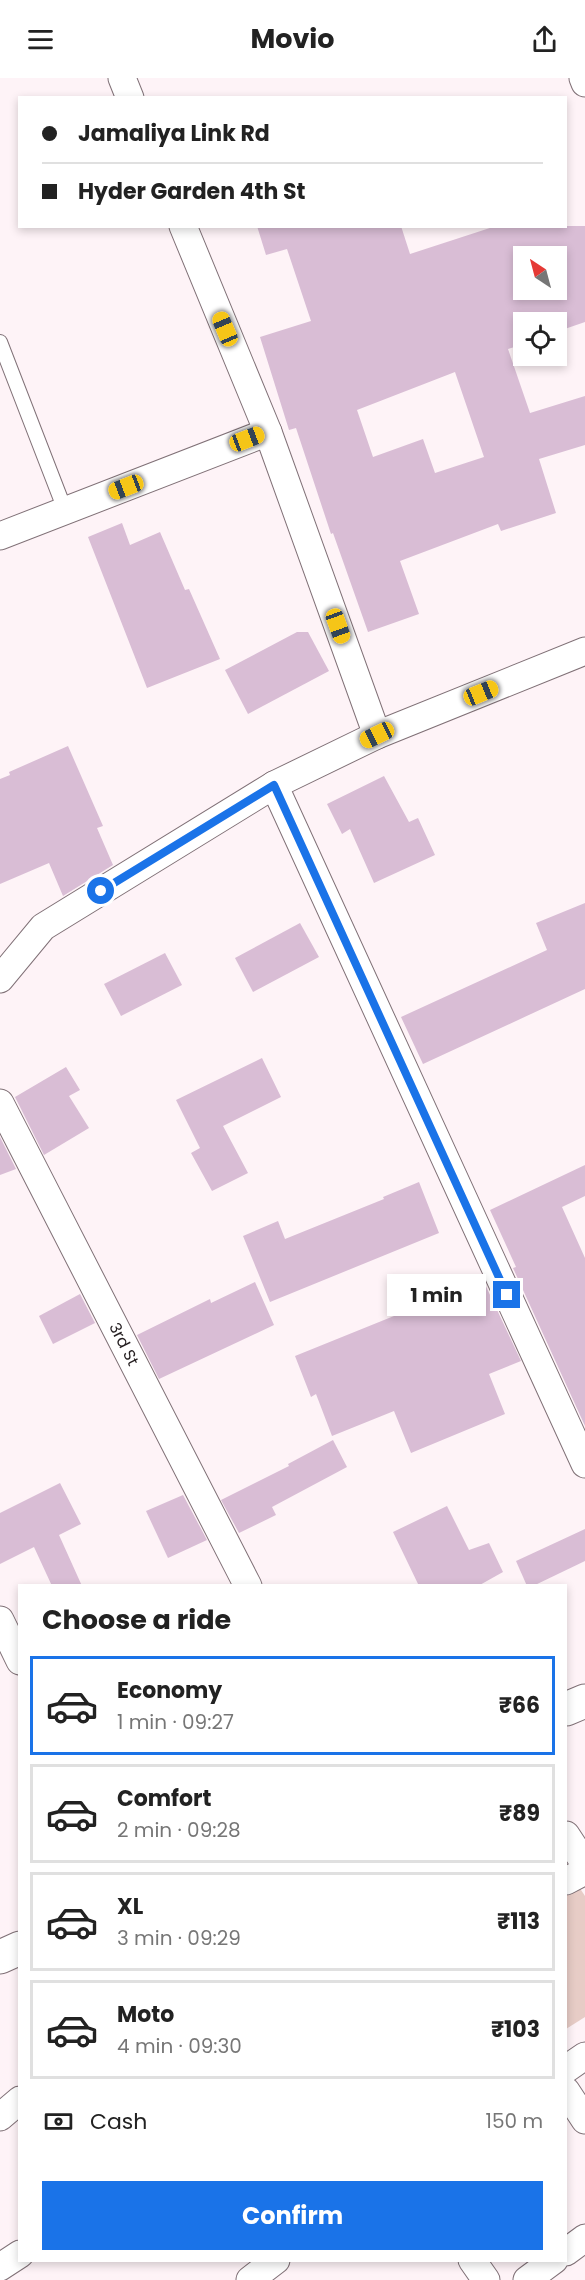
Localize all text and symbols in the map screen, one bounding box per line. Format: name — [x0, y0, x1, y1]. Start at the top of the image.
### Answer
text: Movio — [250, 20, 335, 57]
icon: menu — [24, 23, 57, 56]
icon: share — [528, 23, 561, 56]
text: Jamaliya Link Rd — [78, 118, 270, 149]
text: Hyder Garden 4th St — [78, 176, 305, 207]
north arrow — [513, 246, 567, 300]
map controls — [513, 246, 567, 366]
car — [210, 309, 240, 349]
button: locate — [513, 312, 567, 366]
car — [227, 424, 267, 454]
car — [106, 472, 146, 502]
car — [323, 606, 353, 646]
car — [461, 678, 501, 708]
car — [357, 719, 397, 751]
route start — [87, 877, 114, 904]
callout: 1 min — [387, 1274, 486, 1316]
text: 1 min — [410, 1281, 463, 1309]
route end — [493, 1281, 520, 1308]
street label: 3rd St — [103, 1318, 145, 1370]
text: Choose a ride — [42, 1601, 231, 1638]
text: Economy — [117, 1675, 222, 1706]
icon: car — [45, 1679, 99, 1733]
text: ₹66 — [499, 1690, 540, 1721]
text: 1 min · 09:27 — [117, 1708, 234, 1736]
text: Comfort — [117, 1783, 211, 1814]
icon: car — [45, 1787, 99, 1841]
text: ₹89 — [499, 1798, 540, 1829]
text: 2 min · 09:28 — [117, 1816, 241, 1844]
text: XL — [117, 1891, 143, 1922]
icon: car — [45, 1895, 99, 1949]
text: ₹113 — [497, 1906, 540, 1937]
text: 3 min · 09:29 — [117, 1924, 241, 1952]
text: Moto — [117, 1999, 174, 2030]
icon: car — [45, 2003, 99, 2057]
text: ₹103 — [491, 2014, 540, 2045]
text: 4 min · 09:30 — [117, 2032, 242, 2060]
icon: cash — [42, 2105, 75, 2138]
text: Cash — [90, 2106, 147, 2137]
text: 150 m — [486, 2107, 543, 2135]
button: Confirm — [42, 2181, 543, 2250]

